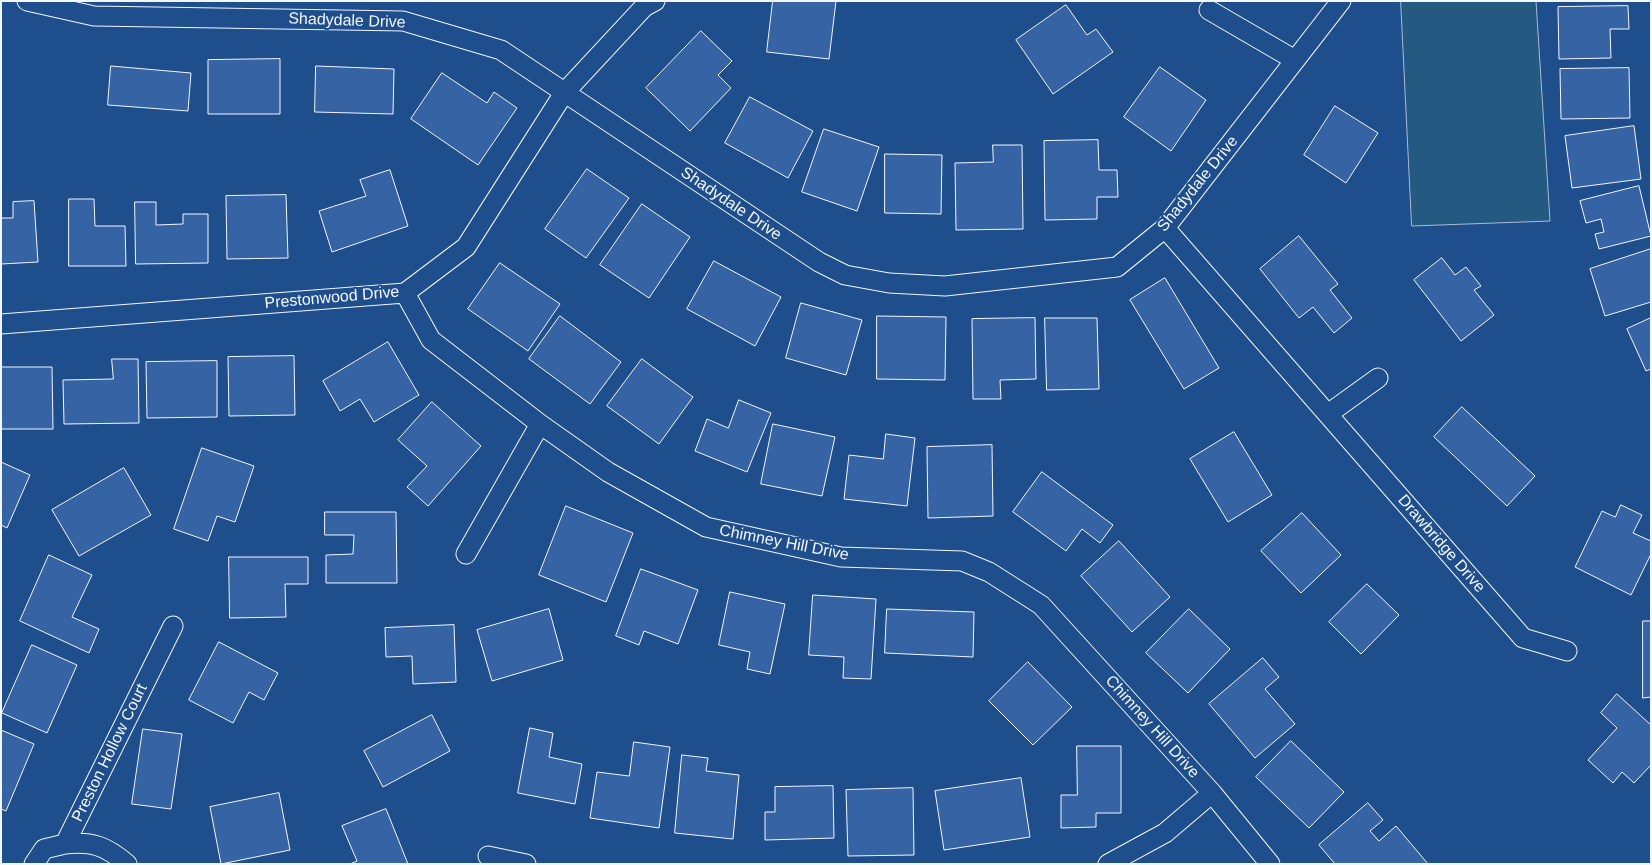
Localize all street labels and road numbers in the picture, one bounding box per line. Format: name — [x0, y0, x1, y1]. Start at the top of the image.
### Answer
street label: Shadydale Drive — [288, 9, 406, 33]
street label: Shadydale Drive — [1154, 132, 1242, 236]
street label: Shadydale Drive — [677, 163, 785, 245]
street label: Prestonwood Drive — [264, 283, 400, 313]
street label: Drawbridge Drive — [1393, 491, 1489, 597]
street label: Chimney Hill Drive — [718, 521, 850, 565]
street label: Chimney Hill Drive — [1101, 672, 1203, 782]
street label: Preston Hollow Court — [68, 681, 152, 825]

